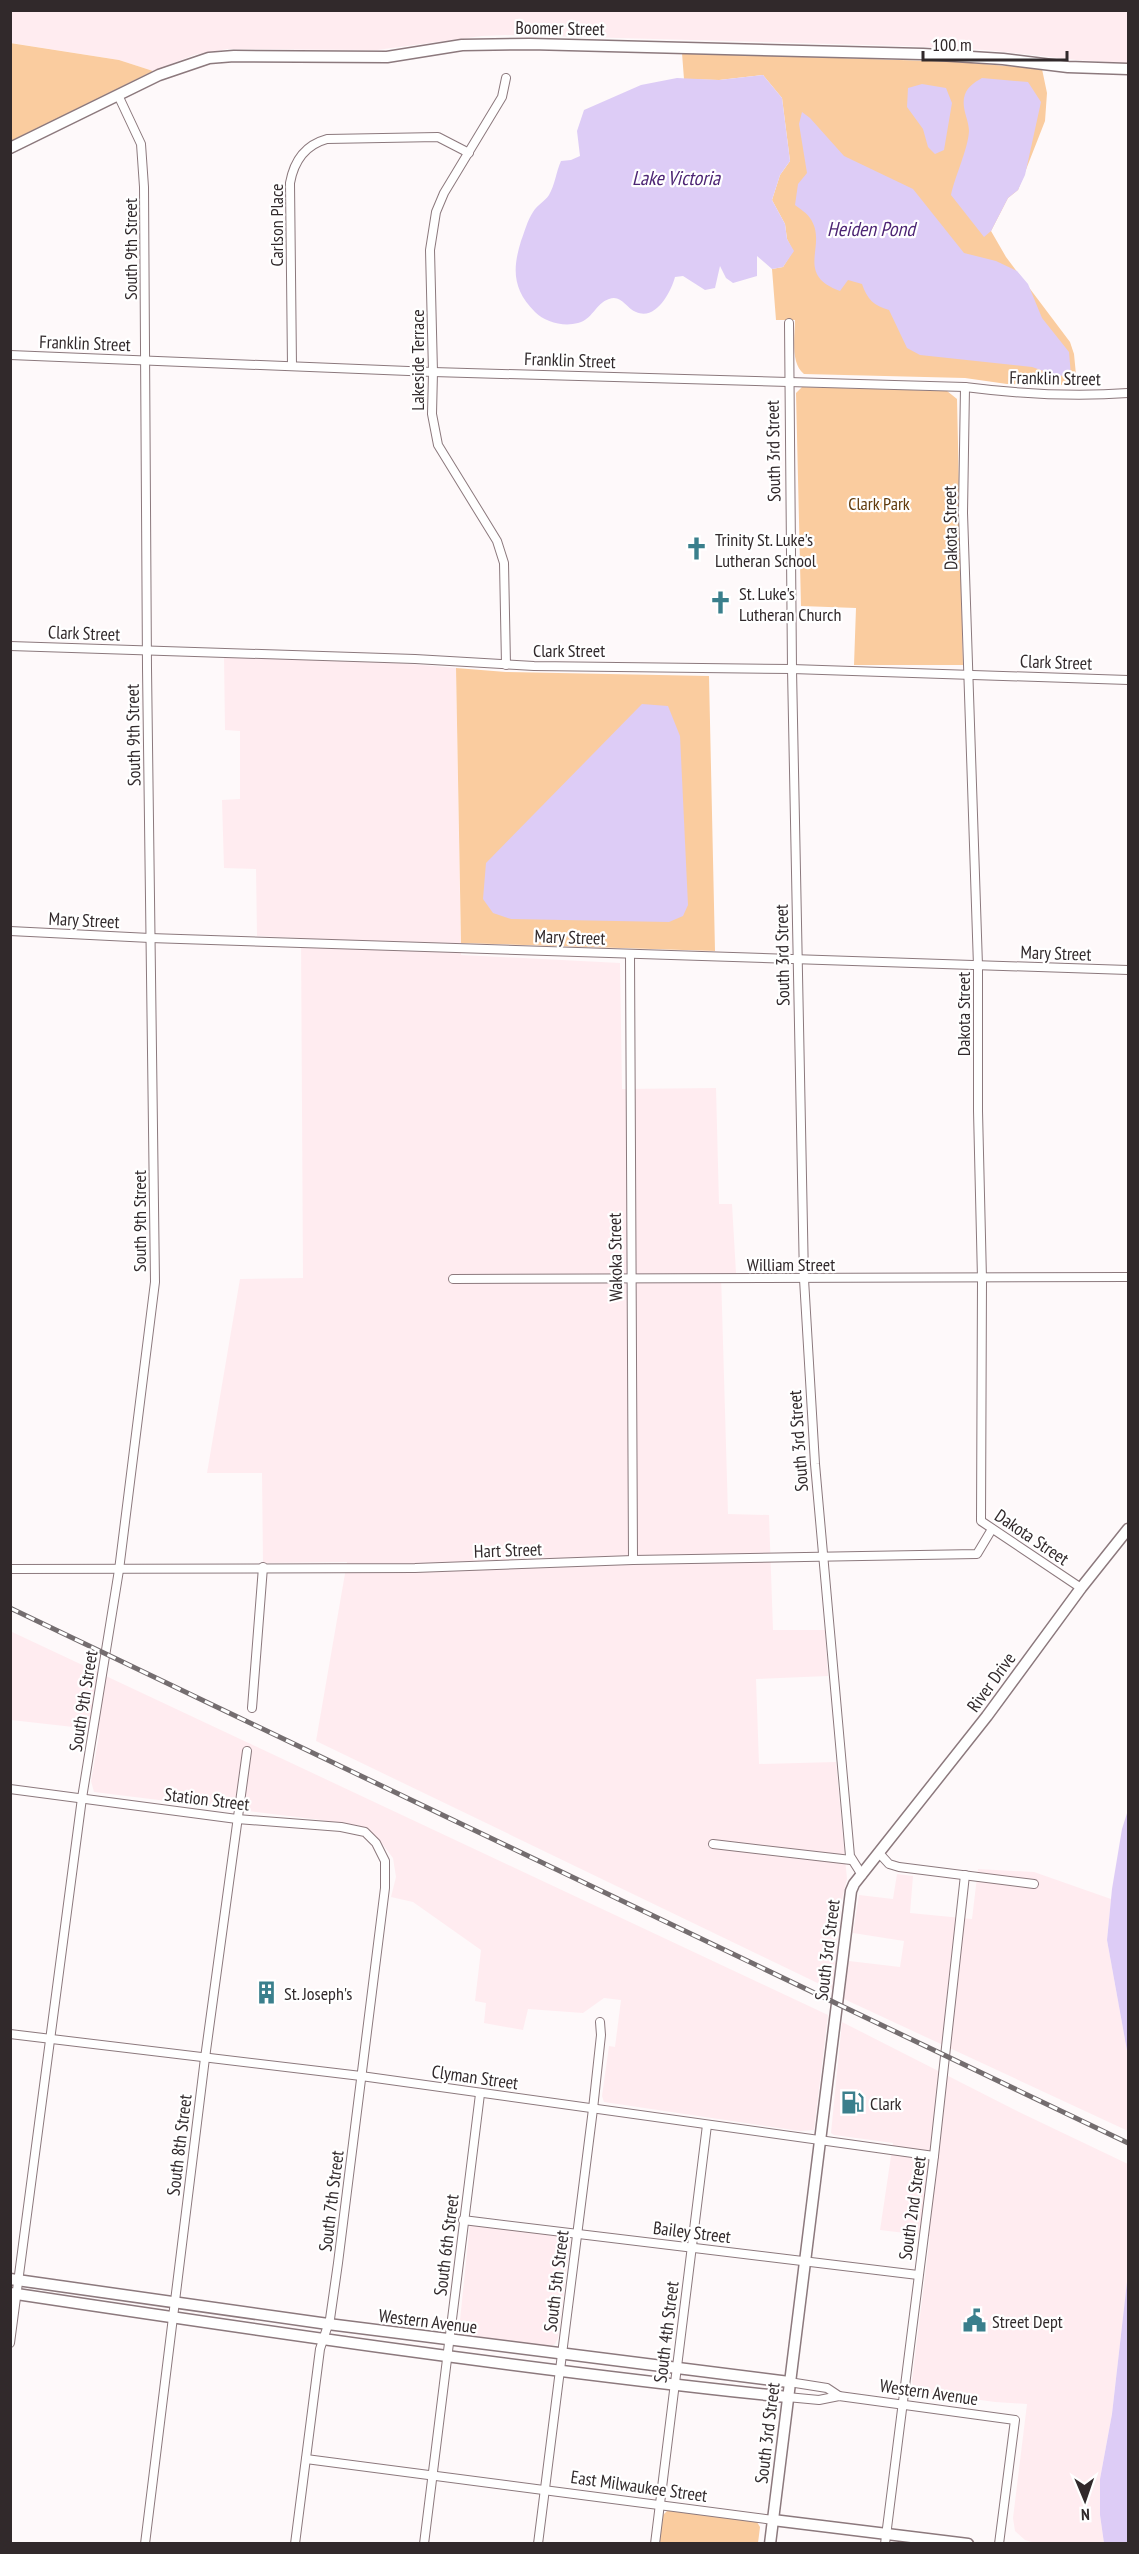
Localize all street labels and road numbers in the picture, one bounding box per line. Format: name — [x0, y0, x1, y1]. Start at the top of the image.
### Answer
street label: Boomer Street — [515, 16, 605, 40]
street label: Carlson Place — [265, 184, 288, 266]
street label: South 9th Street — [119, 198, 142, 300]
street label: Lakeside Terrace — [406, 309, 429, 411]
street label: Franklin Street — [39, 330, 131, 356]
street label: Franklin Street — [524, 347, 616, 373]
street label: Franklin Street — [1009, 366, 1101, 390]
street label: South 3rd Street — [761, 400, 785, 502]
street label: Dakota Street — [938, 486, 962, 570]
street label: Clark Street — [48, 620, 121, 646]
street label: Clark Street — [533, 639, 605, 662]
street label: Clark Street — [1020, 649, 1093, 675]
street label: South 9th Street — [121, 684, 145, 786]
street label: South 3rd Street — [770, 904, 794, 1006]
street label: Mary Street — [48, 907, 120, 933]
street label: Mary Street — [534, 924, 606, 950]
street label: Mary Street — [1020, 940, 1092, 966]
street label: Dakota Street — [952, 972, 975, 1056]
street label: South 9th Street — [128, 1170, 151, 1272]
street label: Wakoka Street — [603, 1212, 627, 1301]
street label: William Street — [747, 1253, 835, 1276]
street label: South 3rd Street — [783, 1389, 813, 1493]
street label: Dakota Street — [991, 1504, 1073, 1570]
street label: Hart Street — [473, 1537, 543, 1563]
street label: River Drive — [962, 1648, 1020, 1716]
street label: South 9th Street — [64, 1649, 102, 1753]
street label: Station Street — [163, 1782, 251, 1816]
street label: South 3rd Street — [809, 1898, 845, 2002]
street label: Clyman Street — [430, 2060, 520, 2094]
street label: South 8th Street — [161, 2093, 197, 2197]
street label: South 7th Street — [313, 2149, 349, 2253]
street label: South 2nd Street — [893, 2154, 931, 2262]
street label: South 6th Street — [428, 2193, 464, 2297]
street label: Bailey Street — [652, 2216, 732, 2248]
street label: South 5th Street — [538, 2229, 574, 2333]
street label: South 4th Street — [648, 2280, 684, 2384]
street label: Western Avenue — [378, 2304, 478, 2338]
street label: Western Avenue — [878, 2374, 980, 2410]
street label: South 3rd Street — [749, 2381, 785, 2485]
street label: East Milwaukee Street — [569, 2465, 709, 2507]

